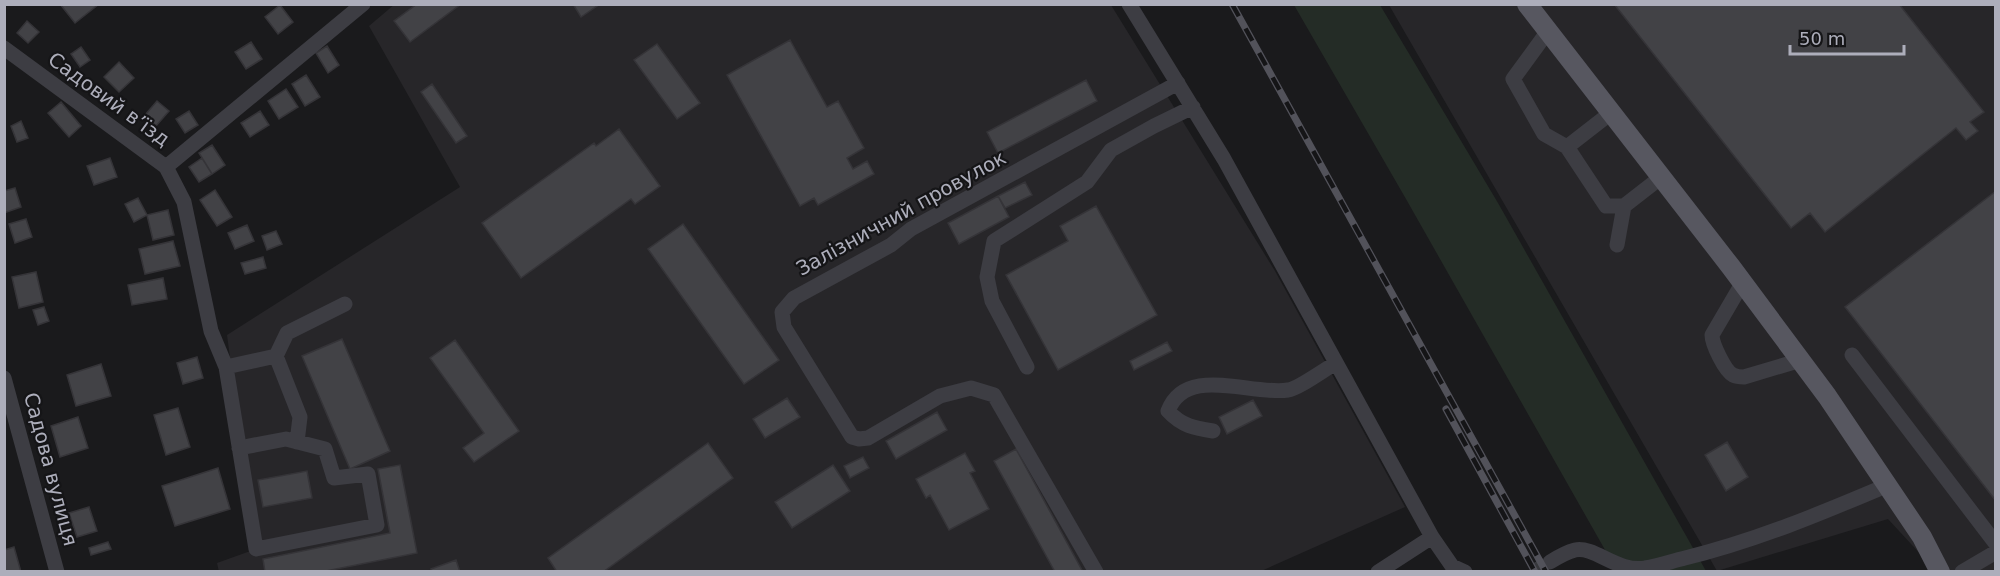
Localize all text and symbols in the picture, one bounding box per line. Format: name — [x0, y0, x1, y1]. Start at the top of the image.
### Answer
scale bar — [1790, 18, 1904, 56]
text: 50 m — [1799, 28, 1845, 49]
street label: Садовий в’їзд — [43, 47, 175, 151]
street label: Залізничний провулок — [792, 145, 1010, 281]
street label: Садова вулиця — [19, 390, 83, 548]

